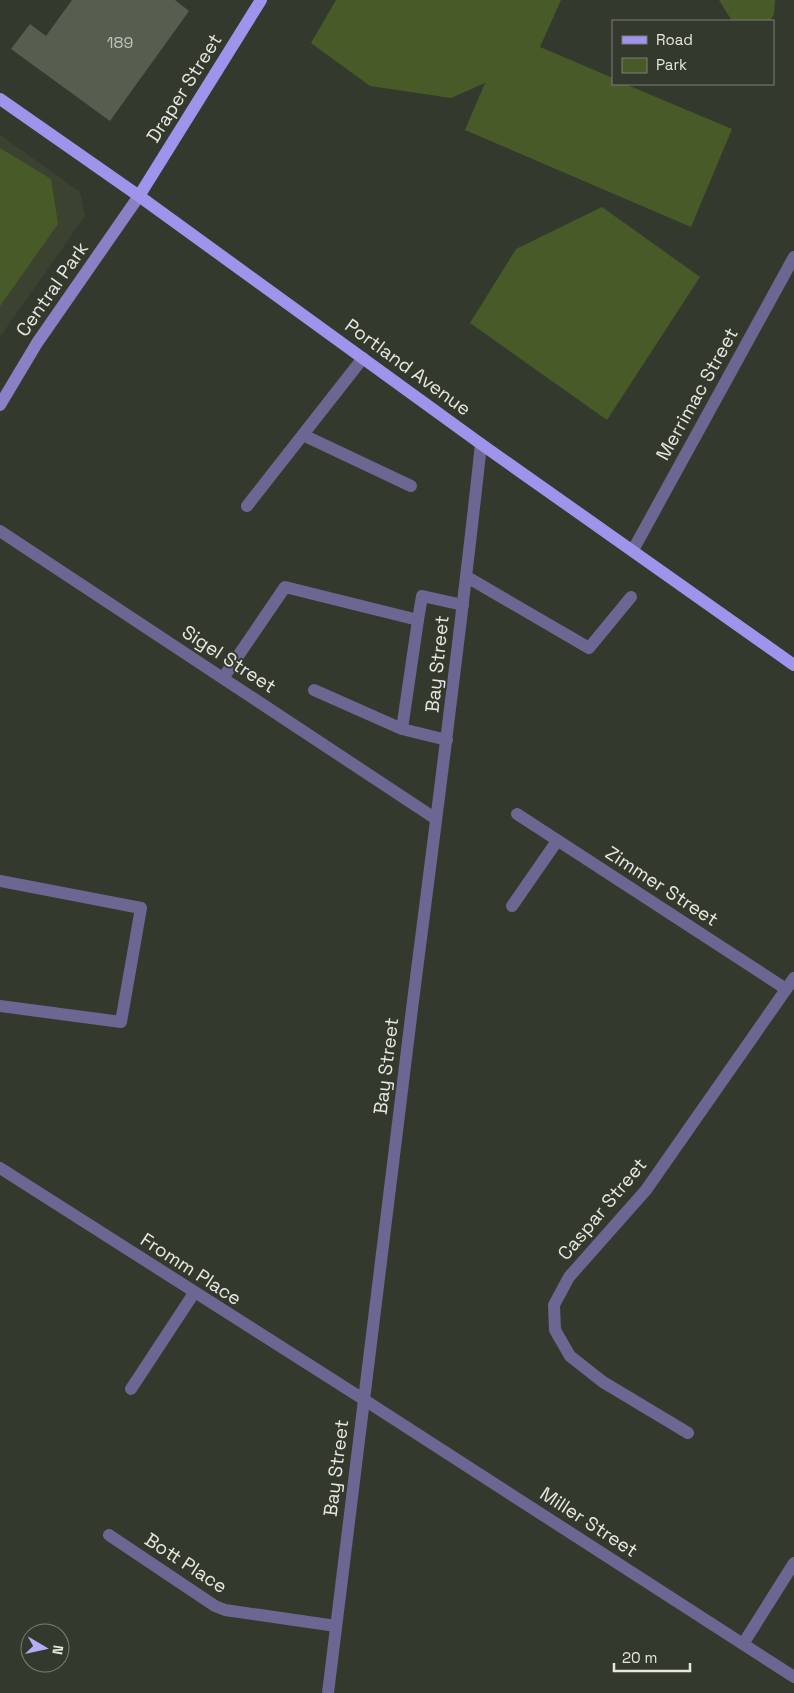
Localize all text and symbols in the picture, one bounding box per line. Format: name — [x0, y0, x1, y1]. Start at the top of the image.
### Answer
legend — [612, 20, 774, 85]
street label: Draper Street — [141, 29, 227, 147]
text: Road — [656, 30, 693, 49]
house number: 189 — [107, 32, 133, 53]
text: Park — [656, 55, 687, 74]
street label: Central Park — [10, 237, 94, 341]
street label: Portland Avenue — [340, 313, 476, 421]
street label: Merrimac Street — [650, 323, 744, 465]
street label: Bay Street — [419, 614, 455, 714]
street label: Sigel Street — [177, 619, 281, 699]
street label: Zimmer Street — [601, 840, 723, 932]
street label: Bay Street — [368, 1016, 404, 1116]
street label: Caspar Street — [552, 1153, 652, 1265]
street label: Fromm Place — [136, 1227, 246, 1311]
street label: Bay Street — [318, 1418, 354, 1518]
street label: Miller Street — [535, 1481, 643, 1563]
street label: Bott Place — [140, 1527, 232, 1599]
north arrow — [20, 1623, 70, 1673]
scale bar — [614, 1640, 690, 1672]
text: N — [48, 1644, 67, 1656]
text: 20 m — [622, 1648, 657, 1667]

